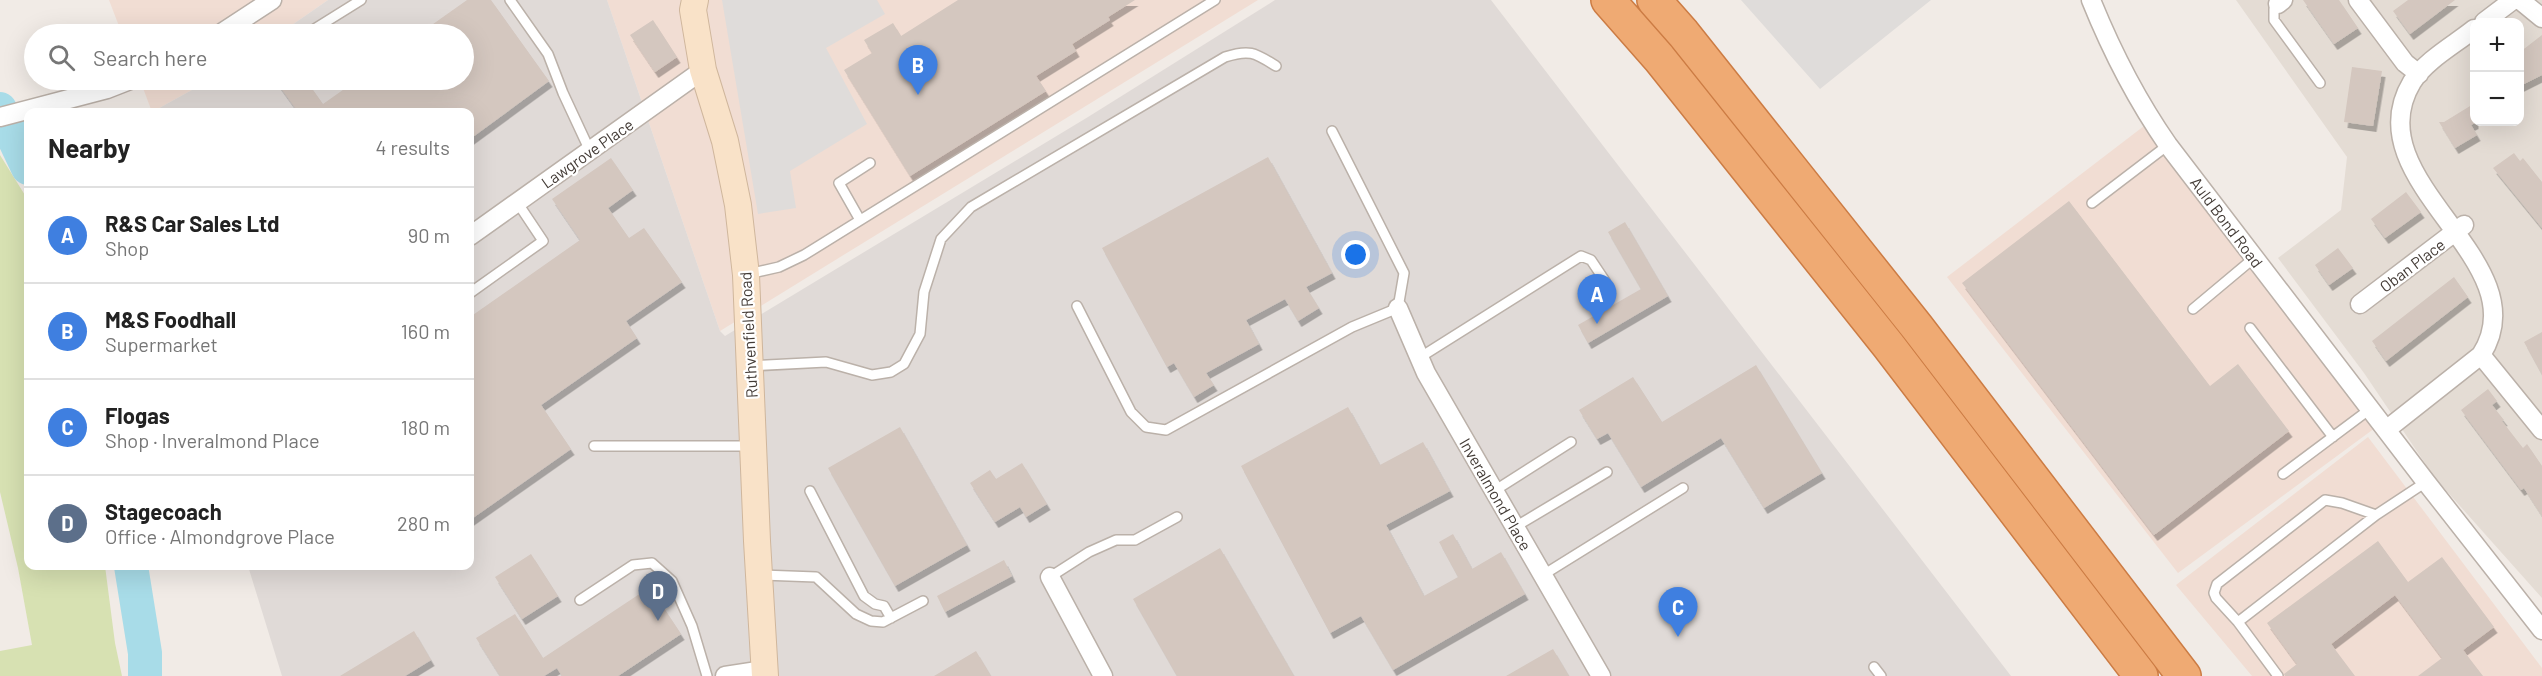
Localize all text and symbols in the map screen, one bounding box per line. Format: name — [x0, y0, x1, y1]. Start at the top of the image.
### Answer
map controls — [2470, 18, 2524, 126]
button: + — [2470, 18, 2524, 72]
search box — [24, 24, 474, 90]
icon: search — [45, 41, 78, 74]
text: Search here — [93, 44, 207, 70]
pin: B — [898, 46, 938, 95]
button: − — [2470, 72, 2524, 126]
street label: Lawgrove Place — [537, 114, 637, 192]
text: Nearby — [48, 132, 130, 163]
text: 4 results — [375, 135, 450, 159]
street label: Auld Bond Road — [2187, 173, 2267, 271]
text: R&S Car Sales Ltd — [105, 210, 279, 236]
text: A — [61, 223, 74, 247]
text: 90 m — [408, 223, 450, 247]
street label: Oban Place — [2376, 234, 2448, 296]
text: Shop — [105, 236, 149, 260]
your location — [1341, 240, 1370, 269]
street label: Ruthvenfield Road — [735, 271, 761, 399]
pin: A — [1578, 274, 1616, 324]
text: M&S Foodhall — [105, 306, 236, 332]
text: B — [61, 319, 74, 343]
text: 160 m — [401, 319, 450, 343]
text: Supermarket — [105, 332, 218, 356]
text: Flogas — [105, 402, 170, 428]
text: C — [61, 415, 74, 439]
text: 180 m — [401, 415, 450, 439]
text: Shop · Inveralmond Place — [105, 428, 320, 452]
street label: Inveralmond Place — [1456, 434, 1536, 554]
text: Stagecoach — [105, 498, 222, 524]
text: D — [61, 511, 74, 535]
text: 280 m — [397, 511, 450, 535]
text: Office · Almondgrove Place — [105, 524, 335, 548]
pin: D — [638, 572, 678, 621]
pin: C — [1658, 588, 1698, 637]

